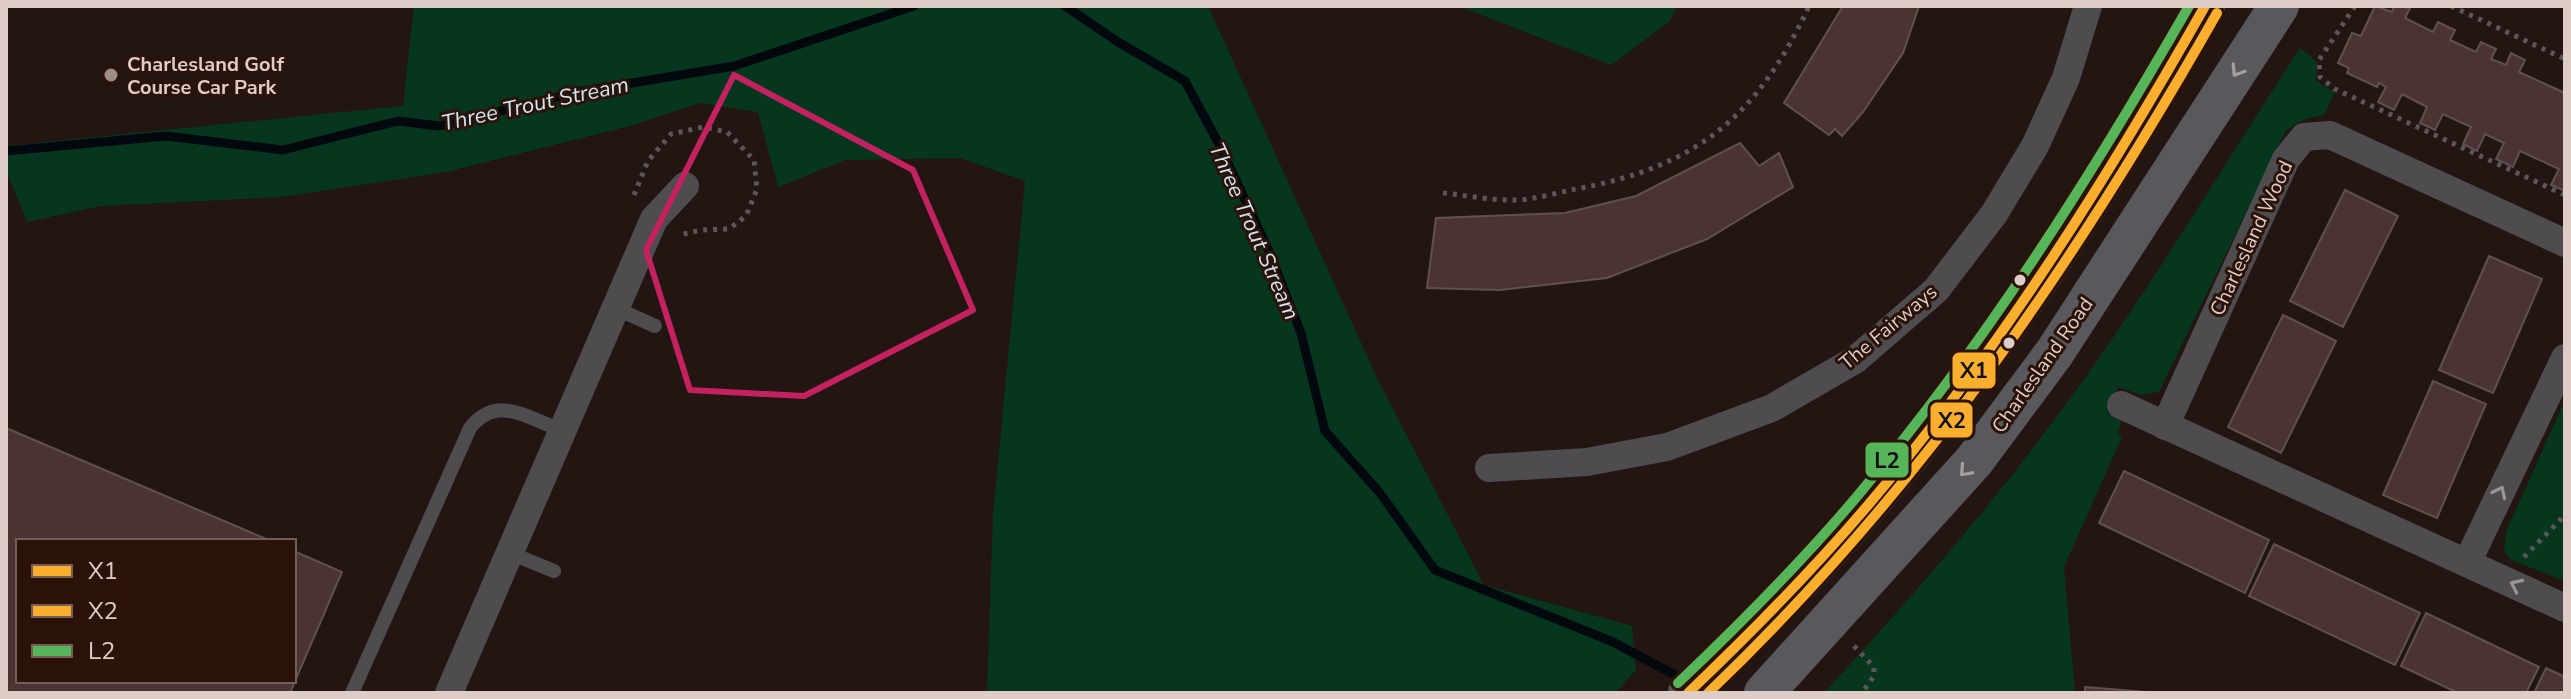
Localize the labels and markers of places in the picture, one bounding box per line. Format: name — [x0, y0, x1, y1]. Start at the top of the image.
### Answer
place label: Charlesland Golf Course Car Park — [127, 51, 285, 101]
marker: Charlesland Golf Course Car Park — [102, 66, 120, 84]
unlabelled marker — [2012, 272, 2028, 288]
unlabelled marker — [2001, 335, 2017, 351]

